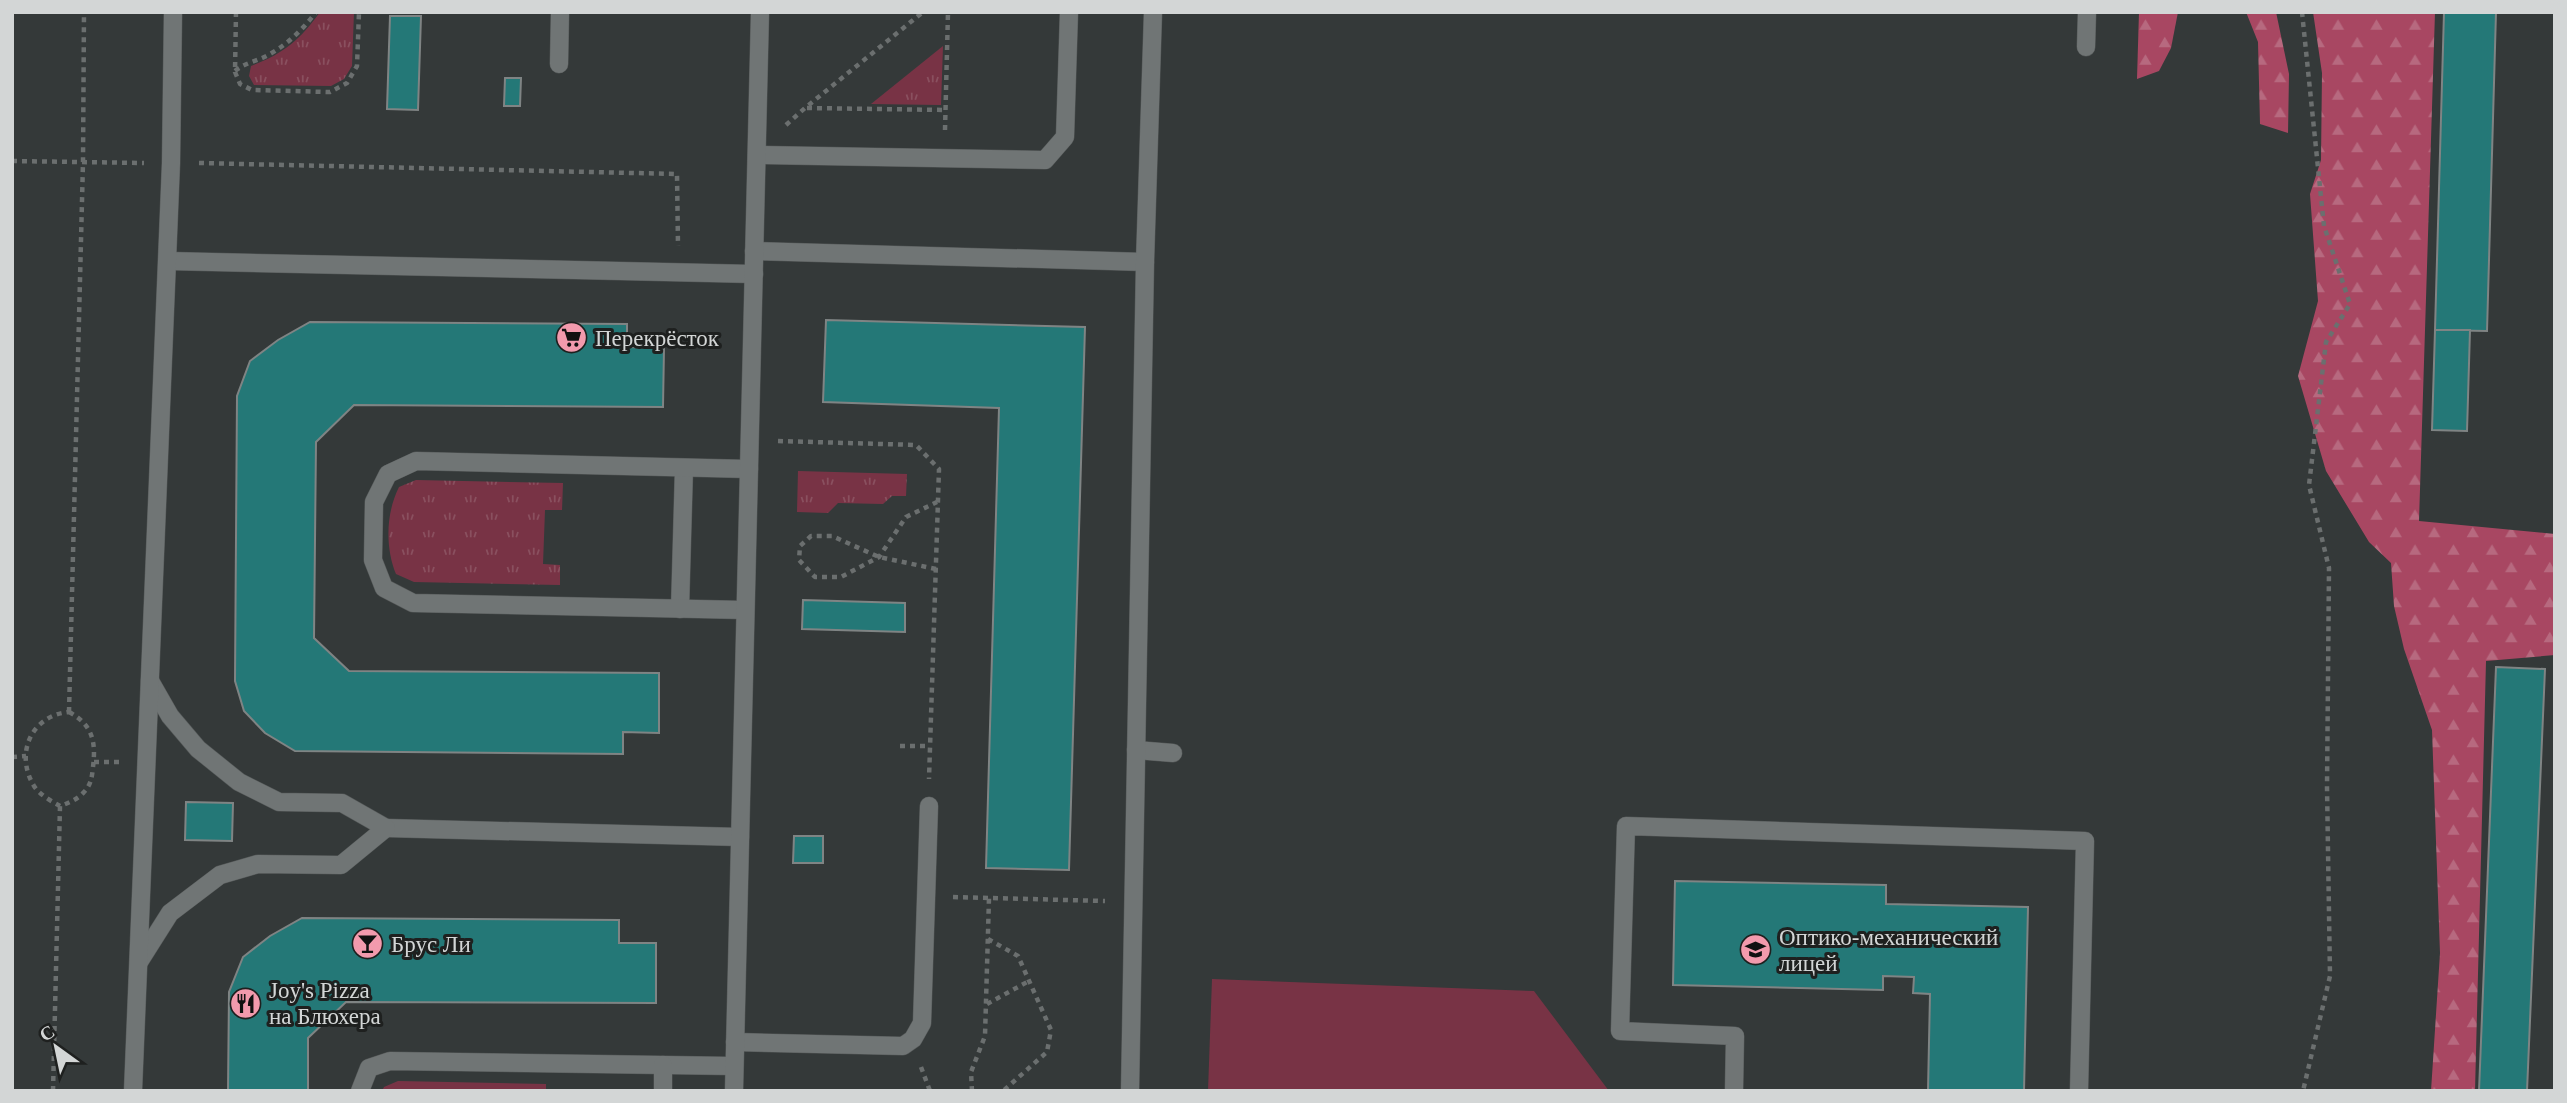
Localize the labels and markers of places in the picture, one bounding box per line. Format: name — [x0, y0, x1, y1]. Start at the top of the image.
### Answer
supermarket icon: Перекрёсток — [555, 321, 589, 355]
place label: Перекрёсток — [595, 326, 720, 351]
place label: Оптико-механический лицей — [1779, 925, 1998, 976]
bar icon: Брус Ли — [351, 927, 385, 961]
place label: Брус Ли — [391, 932, 471, 957]
school or university icon: Оптико-механический лицей — [1739, 933, 1773, 967]
place label: Joy's Pizza на Блюхера — [269, 978, 381, 1029]
restaurant icon: Joy's Pizza на Блюхера — [229, 986, 263, 1020]

